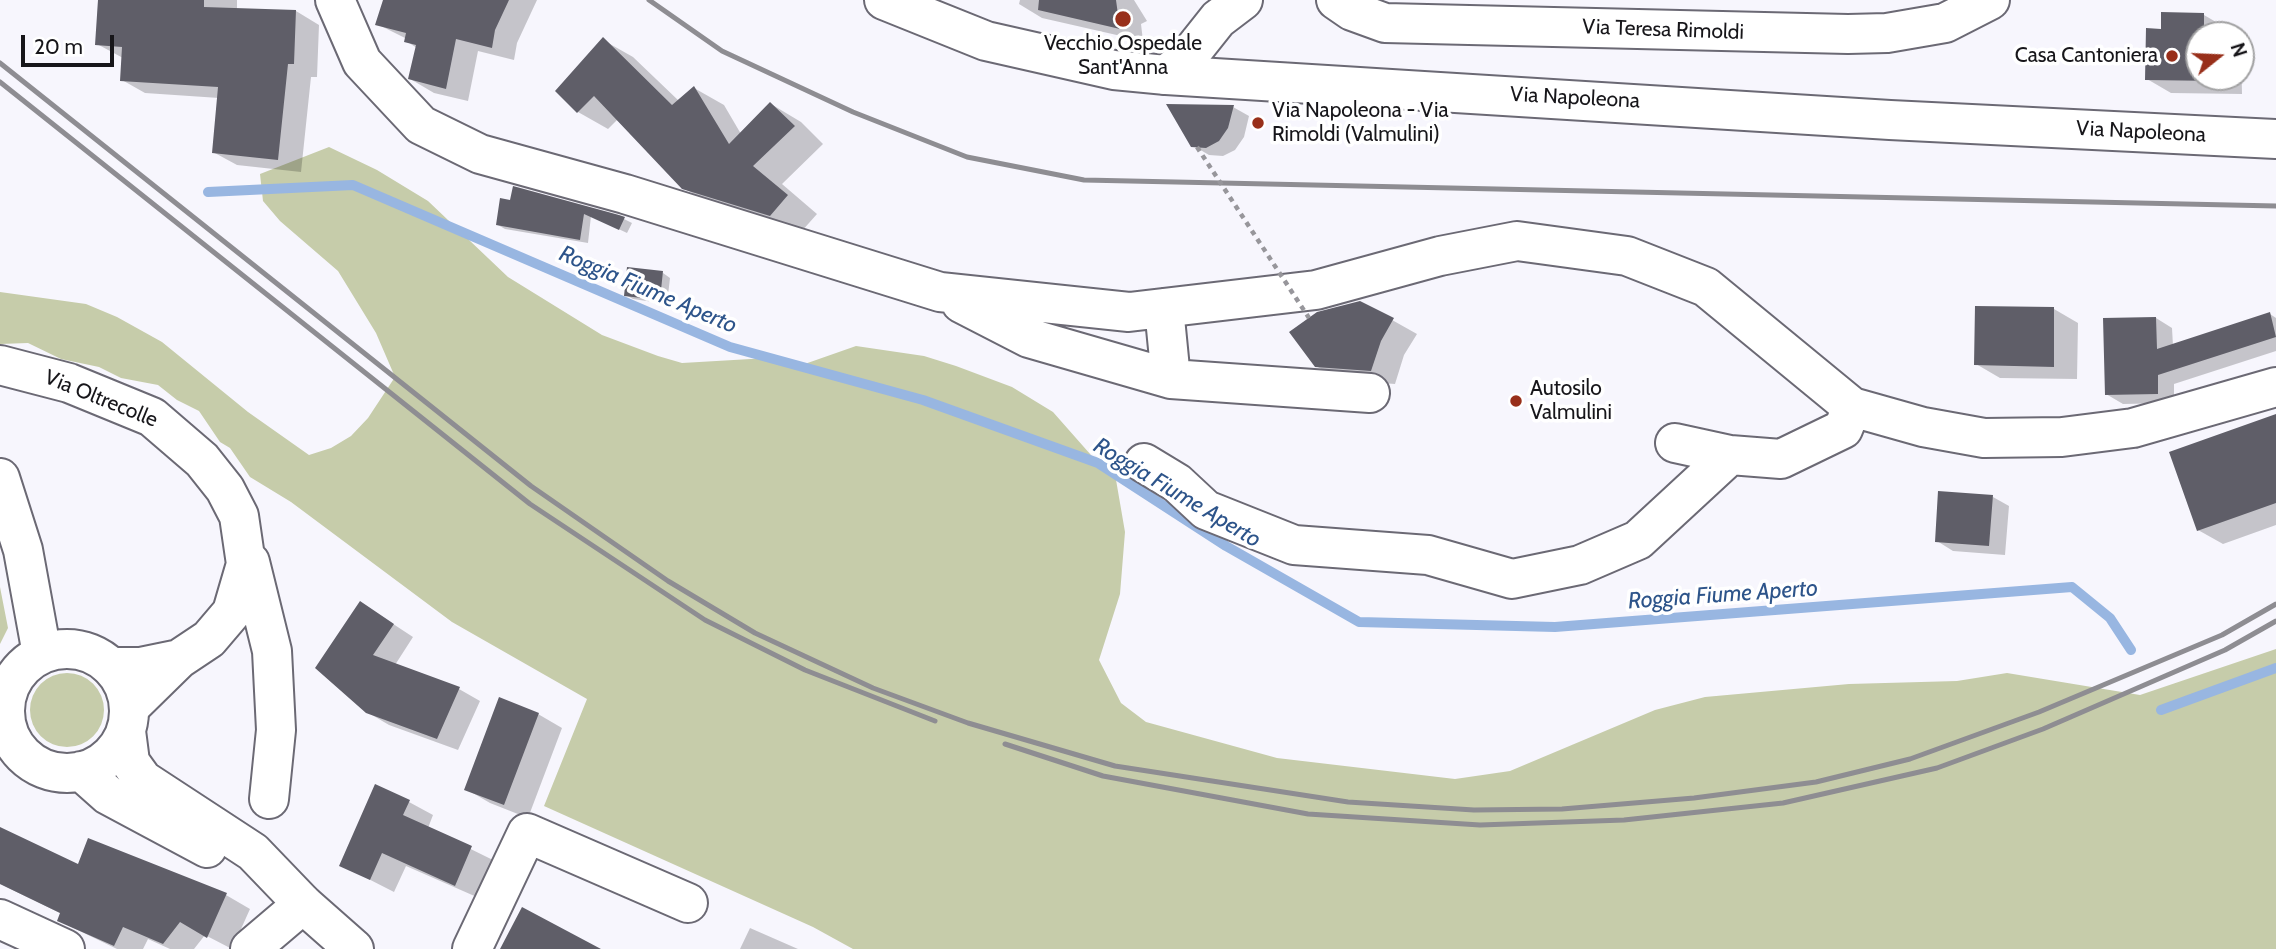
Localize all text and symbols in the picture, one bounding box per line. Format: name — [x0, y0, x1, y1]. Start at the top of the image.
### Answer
marker: Vecchio Ospedale Sant'Anna — [1113, 9, 1133, 29]
street label: Via Teresa Rimoldi — [1582, 15, 1744, 45]
scale bar — [24, 21, 117, 65]
north arrow — [2185, 21, 2255, 91]
place label: Vecchio Ospedale Sant'Anna — [1044, 31, 1202, 81]
text: 20 m — [34, 34, 83, 59]
text: N — [2226, 40, 2252, 60]
place label: Casa Cantoniera — [2015, 43, 2158, 69]
marker: Casa Cantoniera — [2164, 48, 2180, 64]
street label: Via Napoleona — [1509, 82, 1641, 114]
place label: Via Napoleona - Via Rimoldi (Valmulini) — [1272, 98, 1448, 148]
marker: Via Napoleona - Via Rimoldi (Valmulini) — [1250, 115, 1266, 131]
street label: Via Napoleona — [2075, 116, 2207, 148]
water label: Roggia Fiume Aperto — [555, 240, 741, 340]
street label: Via Oltrecolle — [41, 365, 161, 433]
place label: Autosilo Valmulini — [1530, 376, 1612, 426]
marker: Autosilo Valmulini — [1508, 393, 1524, 409]
water label: Roggia Fiume Aperto — [1088, 432, 1266, 554]
water label: Roggia Fiume Aperto — [1627, 575, 1819, 615]

